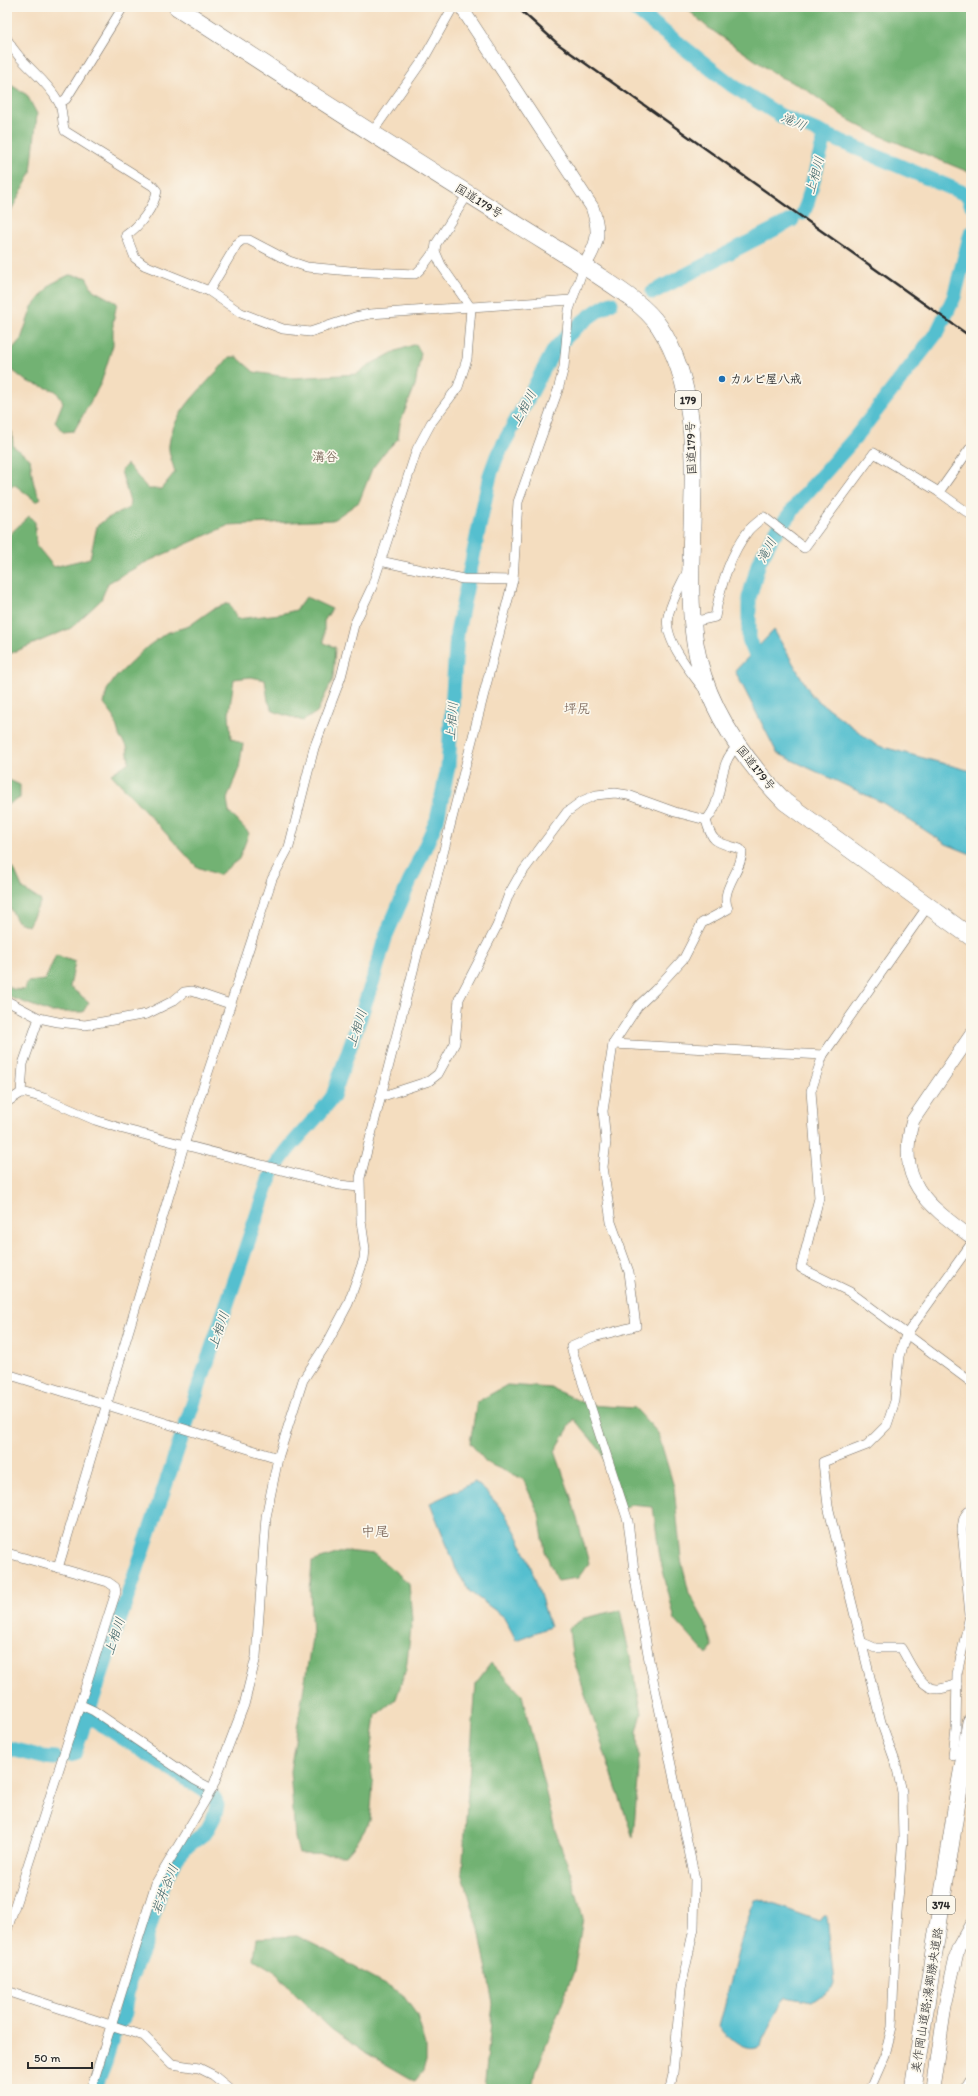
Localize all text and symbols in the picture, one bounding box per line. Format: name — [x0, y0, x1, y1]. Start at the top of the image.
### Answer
water label: 滝川 — [779, 109, 809, 134]
water label: 上相川 — [802, 154, 827, 196]
street label: 国道179号 — [452, 181, 506, 221]
place label: カルビ屋八戒 — [730, 372, 802, 386]
marker: カルビ屋八戒 — [717, 374, 727, 384]
water label: 上相川 — [508, 387, 539, 429]
road number: 179 — [675, 391, 701, 409]
street label: 国道179号 — [683, 421, 699, 475]
district label: 溝谷 — [312, 449, 338, 464]
water label: 滝川 — [754, 535, 779, 565]
water label: 上相川 — [443, 701, 460, 741]
district label: 坪尻 — [564, 701, 590, 716]
street label: 国道179号 — [734, 743, 778, 793]
water label: 上相川 — [343, 1007, 370, 1049]
water label: 上相川 — [205, 1309, 232, 1351]
district label: 中尾 — [361, 1523, 389, 1540]
water label: 上相川 — [101, 1615, 128, 1657]
water label: 岩井谷川 — [148, 1862, 181, 1916]
road number: 374 — [927, 1896, 955, 1914]
street label: 美作岡山道路;湯郷勝央道路 — [909, 1926, 945, 2074]
scale bar — [28, 2044, 92, 2070]
text: 50 m — [34, 2051, 60, 2065]

